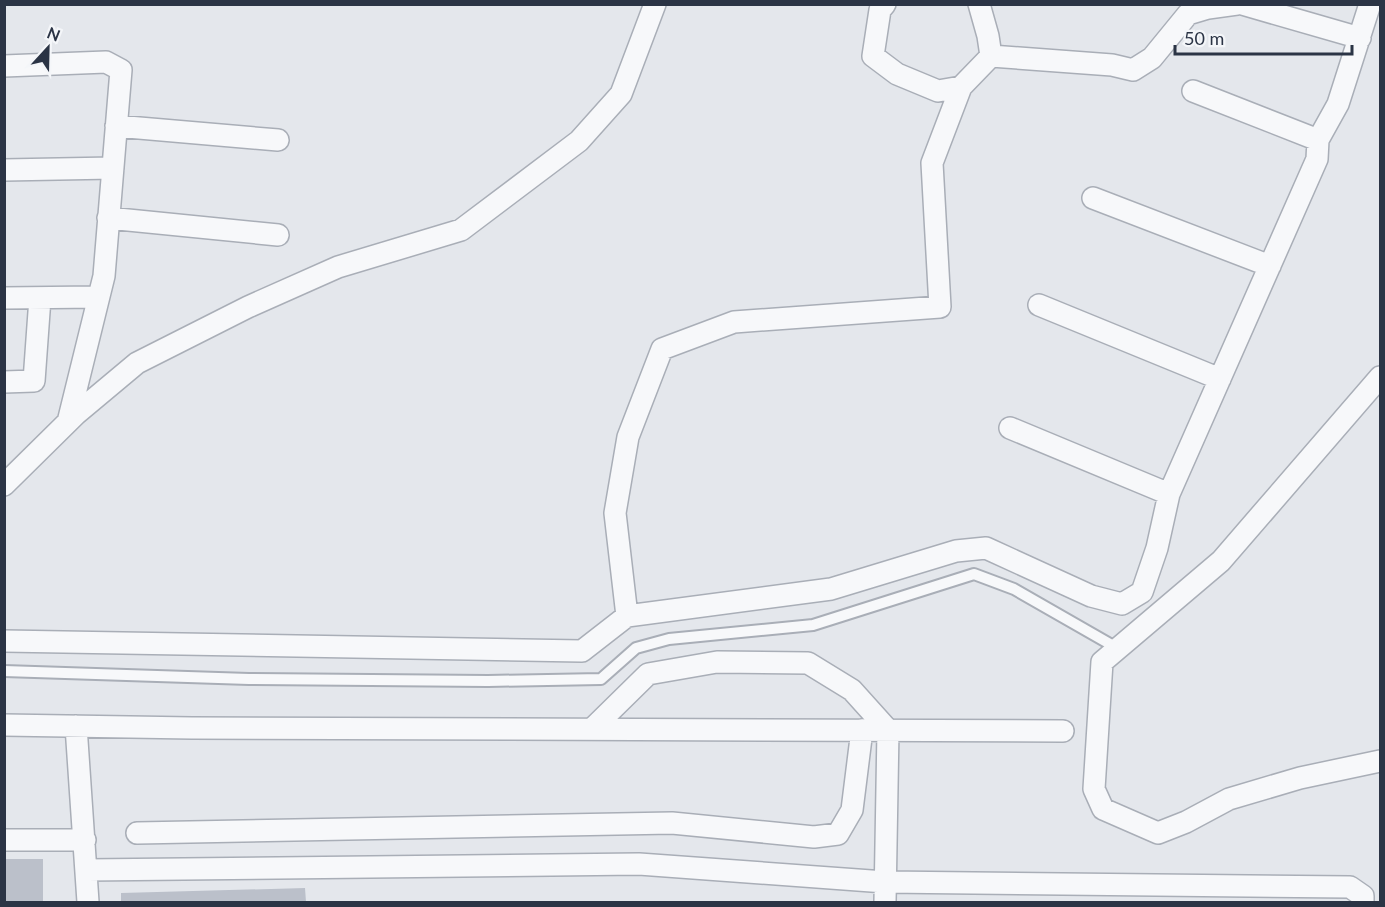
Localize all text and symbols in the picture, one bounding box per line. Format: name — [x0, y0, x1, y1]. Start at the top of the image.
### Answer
north arrow — [18, 18, 78, 78]
scale bar — [1175, 18, 1352, 56]
text: N — [45, 23, 63, 45]
text: 50 m — [1184, 27, 1224, 49]

